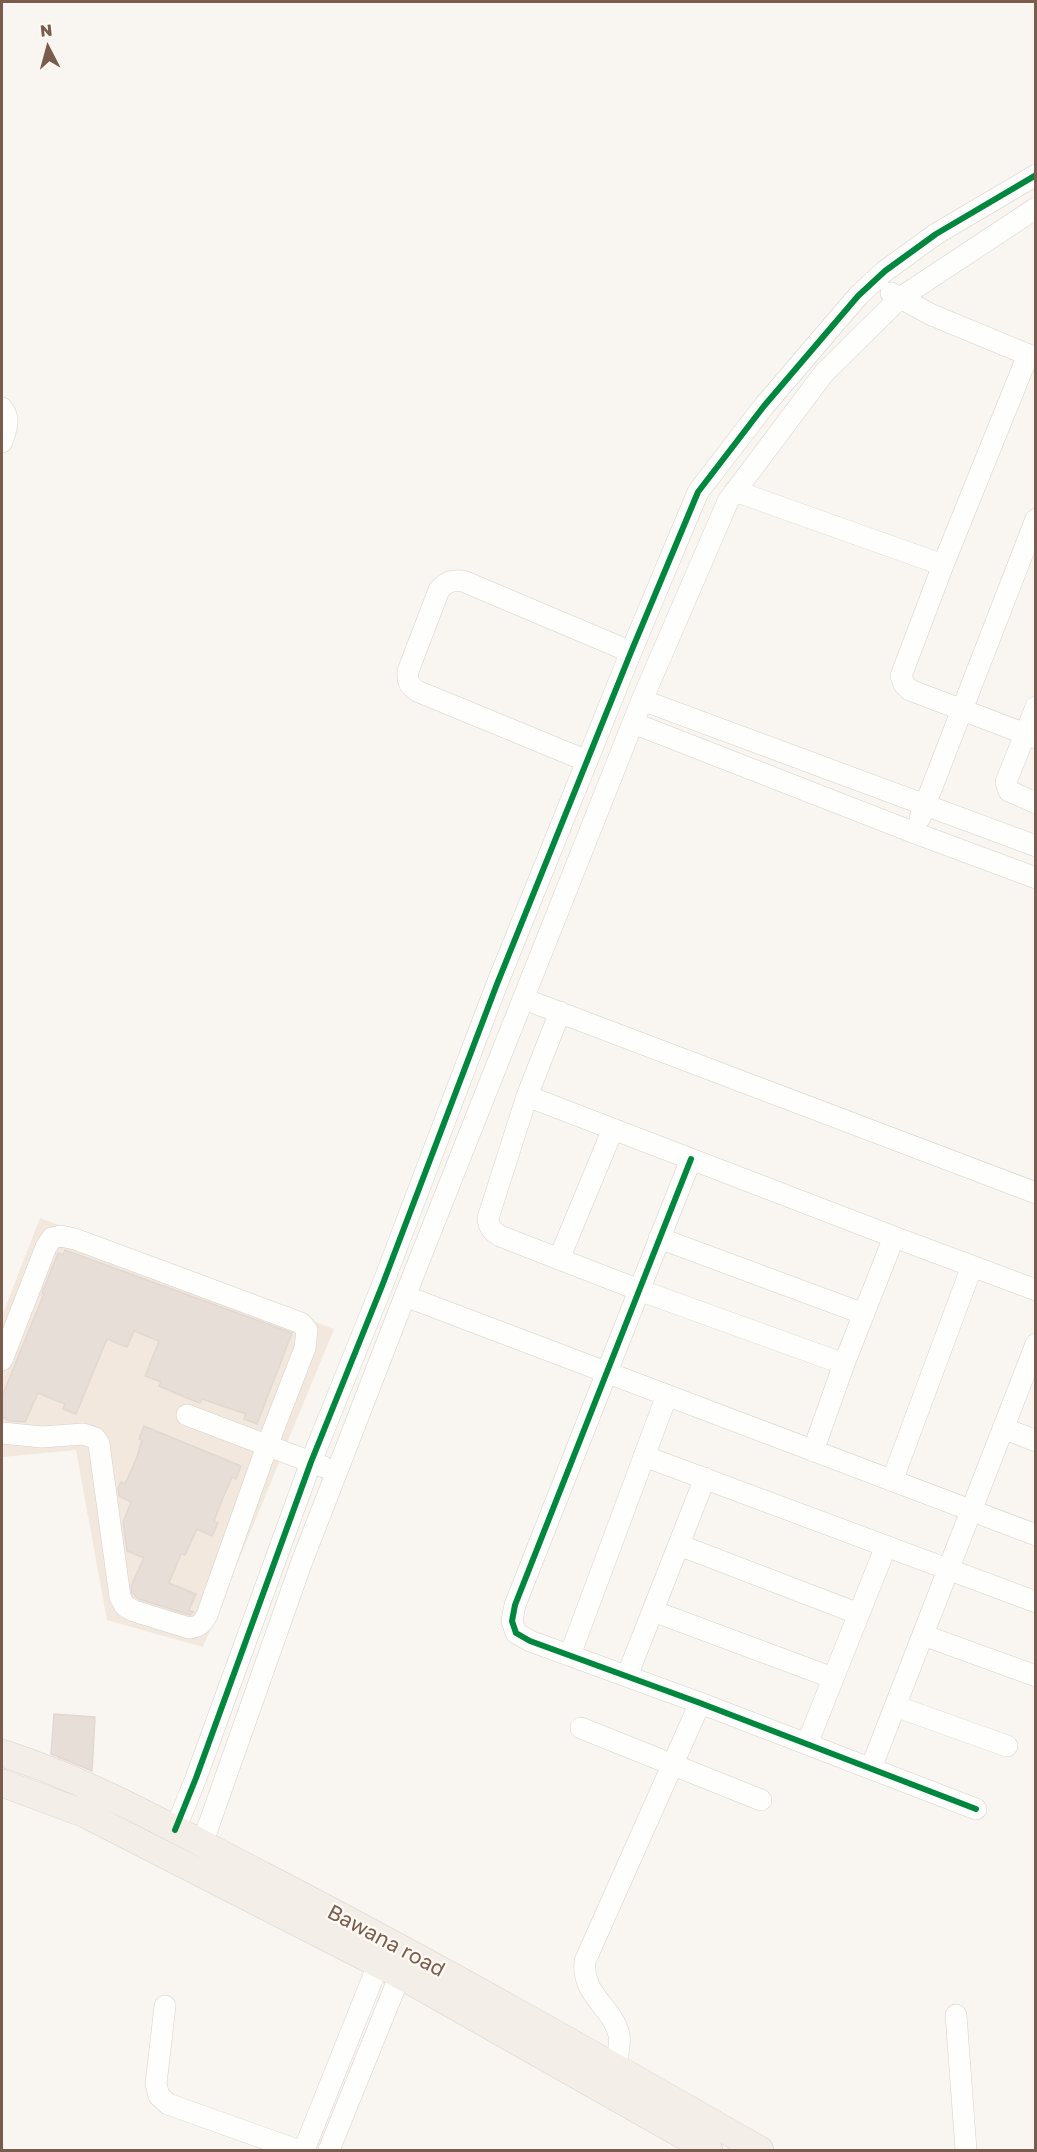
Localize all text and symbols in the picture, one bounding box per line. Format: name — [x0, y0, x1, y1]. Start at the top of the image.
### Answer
north arrow — [18, 18, 78, 78]
text: N — [39, 20, 53, 41]
street label: Bawana road — [323, 1899, 449, 1983]

